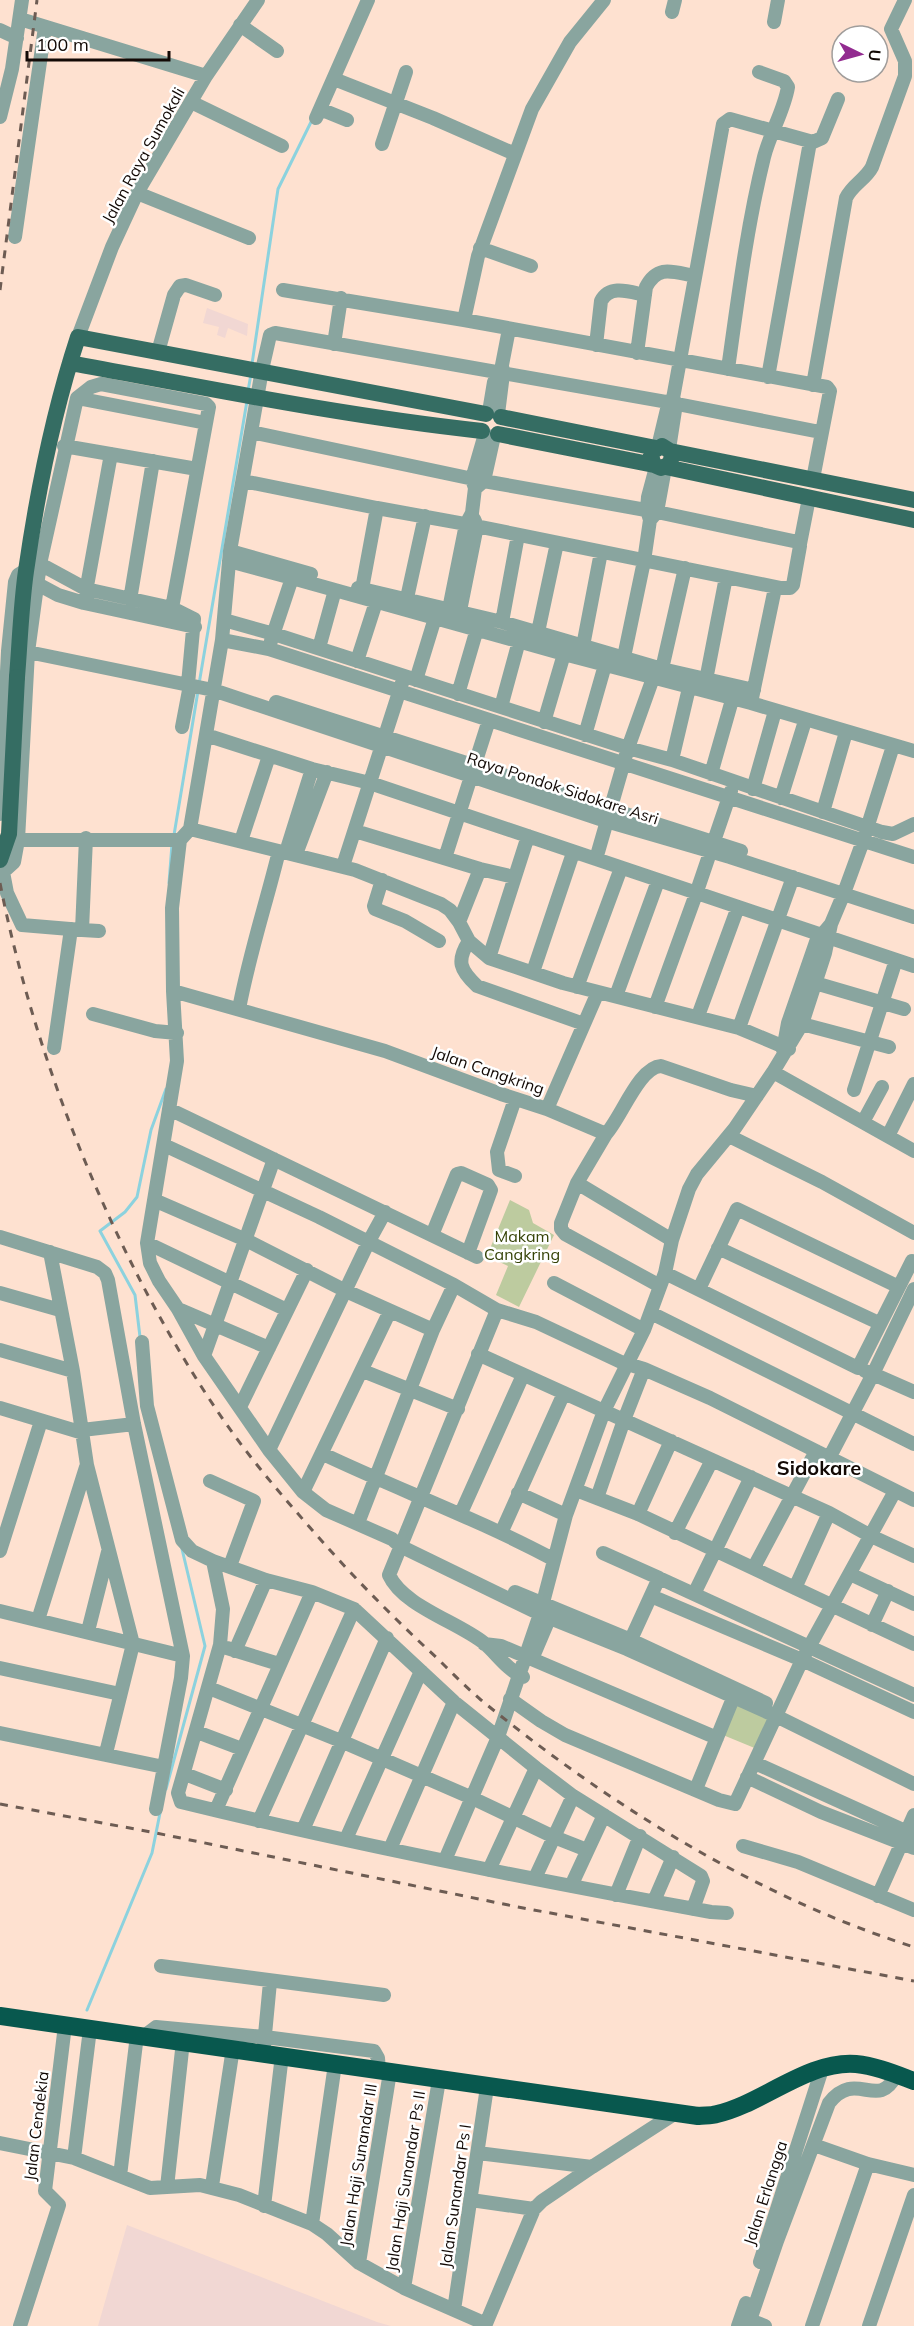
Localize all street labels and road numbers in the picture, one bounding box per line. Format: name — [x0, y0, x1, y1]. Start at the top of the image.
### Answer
street label: Jalan Raya Sumokali — [97, 84, 189, 226]
street label: Raya Pondok Sidokare Asri — [465, 748, 661, 828]
street label: Jalan Cangkring — [429, 1041, 547, 1099]
street label: Jalan Cendekia — [19, 2070, 53, 2182]
street label: Jalan Haji Sunandar III — [335, 2082, 381, 2248]
street label: Jalan Haji Sunandar Ps II — [381, 2089, 429, 2273]
street label: Jalan Sunandar Ps I — [435, 2123, 475, 2269]
street label: Jalan Erlangga — [739, 2138, 791, 2248]

